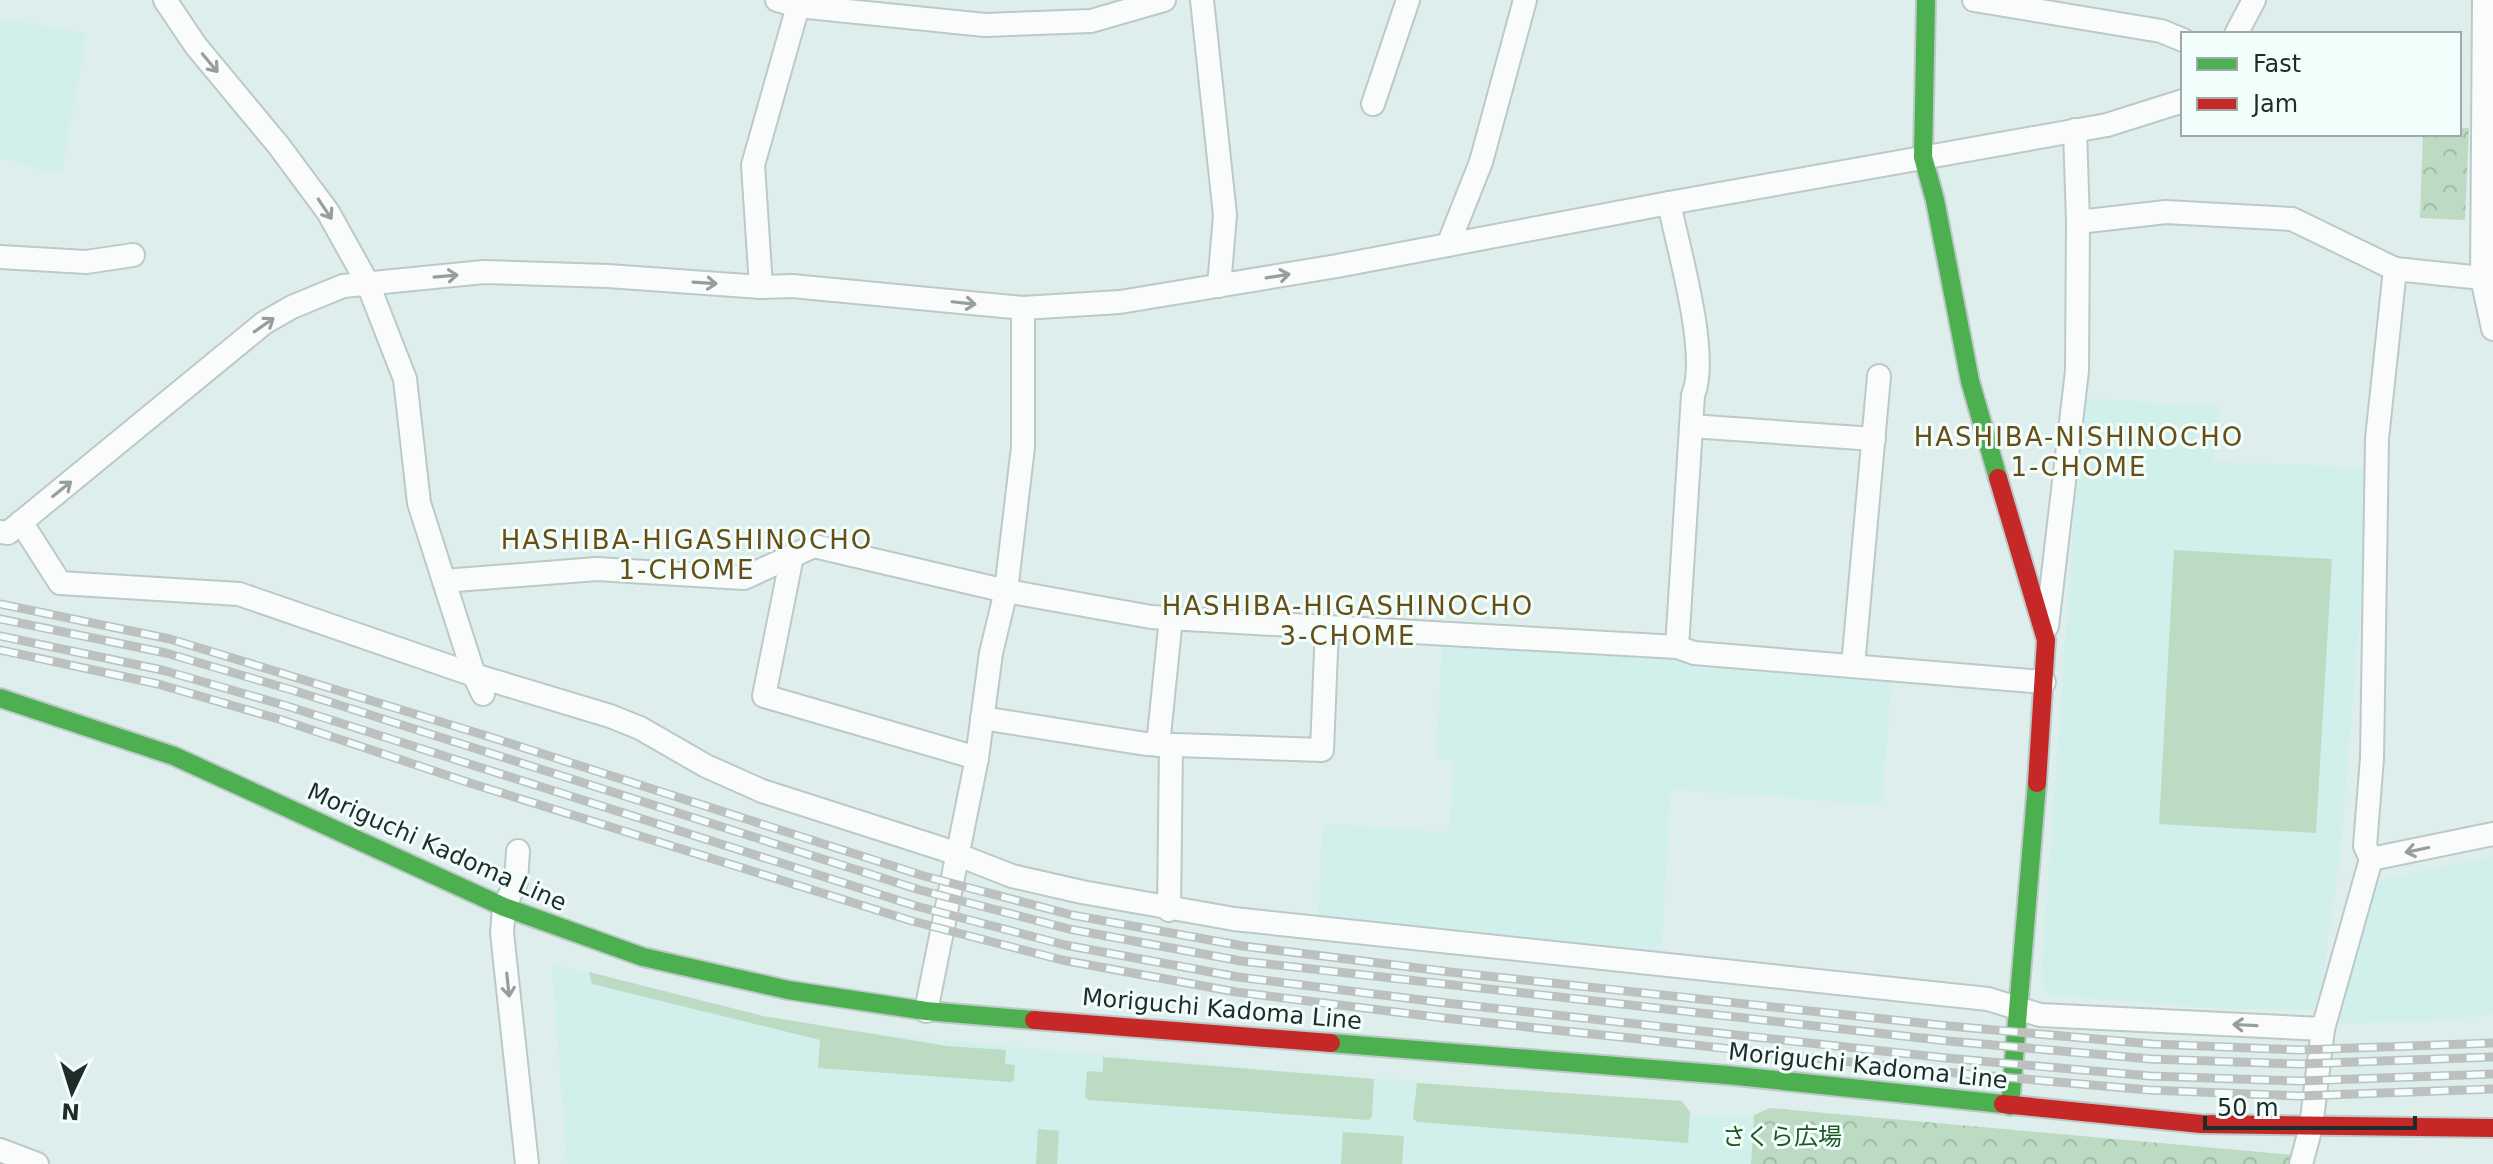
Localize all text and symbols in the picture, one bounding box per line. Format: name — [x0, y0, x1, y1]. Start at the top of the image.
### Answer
legend — [2181, 32, 2461, 136]
text: Fast — [2253, 50, 2301, 78]
one-way arrow — [201, 52, 219, 73]
text: Jam — [2251, 90, 2298, 118]
one-way arrow — [317, 197, 333, 219]
one-way arrow — [1265, 267, 1290, 282]
one-way arrow — [432, 268, 459, 283]
one-way arrow — [691, 276, 718, 291]
one-way arrow — [950, 296, 977, 311]
one-way arrow — [252, 317, 274, 333]
district label: HASHIBA-NISHINOCHO 1-CHOME — [1914, 422, 2244, 482]
one-way arrow — [51, 480, 72, 498]
district label: HASHIBA-HIGASHINOCHO 1-CHOME — [501, 525, 873, 585]
district label: HASHIBA-HIGASHINOCHO 3-CHOME — [1162, 591, 1534, 651]
street label: Moriguchi Kadoma Line — [303, 777, 571, 917]
one-way arrow — [2404, 843, 2430, 858]
one-way arrow — [500, 971, 515, 998]
street label: Moriguchi Kadoma Line — [1081, 983, 1363, 1035]
one-way arrow — [2232, 1017, 2259, 1032]
street label: Moriguchi Kadoma Line — [1727, 1037, 2009, 1095]
north arrow — [32, 1052, 112, 1132]
scale bar — [2205, 1080, 2415, 1130]
text: 50 m — [2217, 1094, 2279, 1122]
text: N — [61, 1098, 81, 1125]
park label: さくら広場 — [1722, 1123, 1842, 1151]

